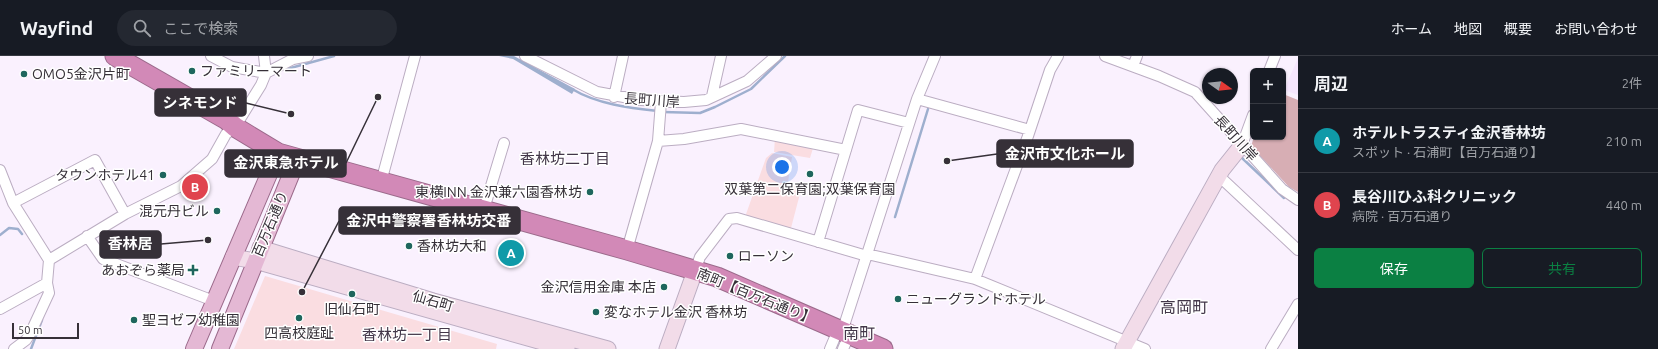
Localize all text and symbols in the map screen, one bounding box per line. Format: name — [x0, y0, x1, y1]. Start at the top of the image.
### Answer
search box — [117, 10, 397, 46]
text: Wayfind — [20, 17, 93, 39]
icon: search — [131, 17, 153, 39]
text: ここで検索 — [163, 20, 238, 37]
text: ホーム — [1390, 21, 1432, 37]
text: 地図 — [1454, 21, 1482, 37]
text: 概要 — [1504, 21, 1532, 37]
text: お問い合わせ — [1554, 21, 1638, 37]
place label: ファミリーマート — [200, 63, 312, 79]
place label: OMO5金沢片町 — [32, 66, 130, 82]
marker: ファミリーマート — [187, 66, 197, 76]
north arrow — [1202, 68, 1238, 104]
map controls — [1250, 68, 1286, 140]
button: + — [1250, 68, 1286, 104]
marker: OMO5金沢片町 — [19, 69, 29, 79]
text: 周辺 — [1314, 74, 1348, 93]
text: 2件 — [1622, 76, 1642, 90]
callout: シネモンド — [155, 89, 246, 116]
street label: 長町川岸 — [624, 90, 680, 110]
text: シネモンド — [162, 94, 238, 111]
button: − — [1250, 104, 1286, 140]
street label: 長町川岸 — [1211, 112, 1261, 164]
text: ホテルトラスティ金沢香林坊 — [1352, 124, 1546, 141]
text: A — [1322, 134, 1332, 148]
text: 210 m — [1606, 134, 1642, 148]
callout: 金沢市文化ホール — [997, 140, 1133, 167]
text: 金沢市文化ホール — [1005, 145, 1125, 162]
text: スポット · 石浦町【百万石通り】 — [1352, 145, 1543, 159]
callout: 金沢東急ホテル — [225, 150, 346, 177]
district label: 香林坊二丁目 — [520, 150, 610, 167]
text: 金沢東急ホテル — [233, 154, 339, 171]
your location — [772, 157, 792, 177]
place label: タウンホテル41 — [55, 167, 155, 183]
marker: 双葉第二保育園;双葉保育園 — [805, 169, 815, 179]
marker: タウンホテル41 — [158, 170, 168, 180]
pin: B — [182, 172, 208, 202]
place label: 双葉第二保育園;双葉保育園 — [724, 181, 896, 197]
place label: 東横INN 金沢兼六園香林坊 — [415, 184, 582, 200]
marker: 東横INN 金沢兼六園香林坊 — [585, 187, 595, 197]
text: 長谷川ひふ科クリニック — [1352, 188, 1517, 205]
street label: 百万石通り — [249, 189, 291, 259]
text: B — [1323, 198, 1331, 212]
text: 440 m — [1606, 198, 1642, 212]
place label: 混元丹ビル — [139, 203, 209, 219]
marker: 混元丹ビル — [212, 206, 222, 216]
callout: 金沢中警察署香林坊交番 — [339, 207, 520, 234]
text: 病院 · 百万石通り — [1352, 209, 1452, 223]
text: 金沢中警察署香林坊交番 — [346, 212, 512, 229]
callout: 香林居 — [100, 231, 161, 258]
text: 香林居 — [107, 235, 153, 252]
place label: 香林坊大和 — [417, 238, 487, 254]
pin: A — [498, 238, 524, 268]
marker: 香林坊大和 — [404, 241, 414, 251]
place label: ローソン — [738, 248, 794, 264]
button: 保存 — [1314, 248, 1474, 288]
button: 共有 — [1482, 248, 1642, 288]
marker: ローソン — [725, 251, 735, 261]
place label: あおぞら薬局 — [101, 262, 185, 278]
marker: あおぞら薬局 — [188, 265, 198, 275]
street label: 南町【百万石通り】 — [695, 265, 817, 327]
place label: 金沢信用金庫 本店 — [541, 279, 656, 295]
marker: 金沢信用金庫 本店 — [659, 282, 669, 292]
street label: 仙石町 — [411, 288, 455, 314]
marker: 旧仙石町 — [347, 289, 357, 299]
place label: ニューグランドホテル — [906, 291, 1046, 307]
marker: ニューグランドホテル — [893, 294, 903, 304]
district label: 高岡町 — [1160, 298, 1208, 316]
place label: 旧仙石町 — [324, 301, 380, 317]
place label: 変なホテル金沢 香林坊 — [604, 304, 747, 320]
marker: 変なホテル金沢 香林坊 — [591, 307, 601, 317]
place label: 聖ヨゼフ幼稚園 — [142, 312, 240, 328]
marker: 四高校庭趾 — [294, 313, 304, 323]
marker: 聖ヨゼフ幼稚園 — [129, 315, 139, 325]
scale bar — [12, 321, 79, 340]
text: 50 m — [18, 324, 42, 336]
district label: 南町 — [843, 324, 875, 342]
place label: 四高校庭趾 — [264, 325, 334, 341]
district label: 香林坊一丁目 — [362, 326, 452, 343]

